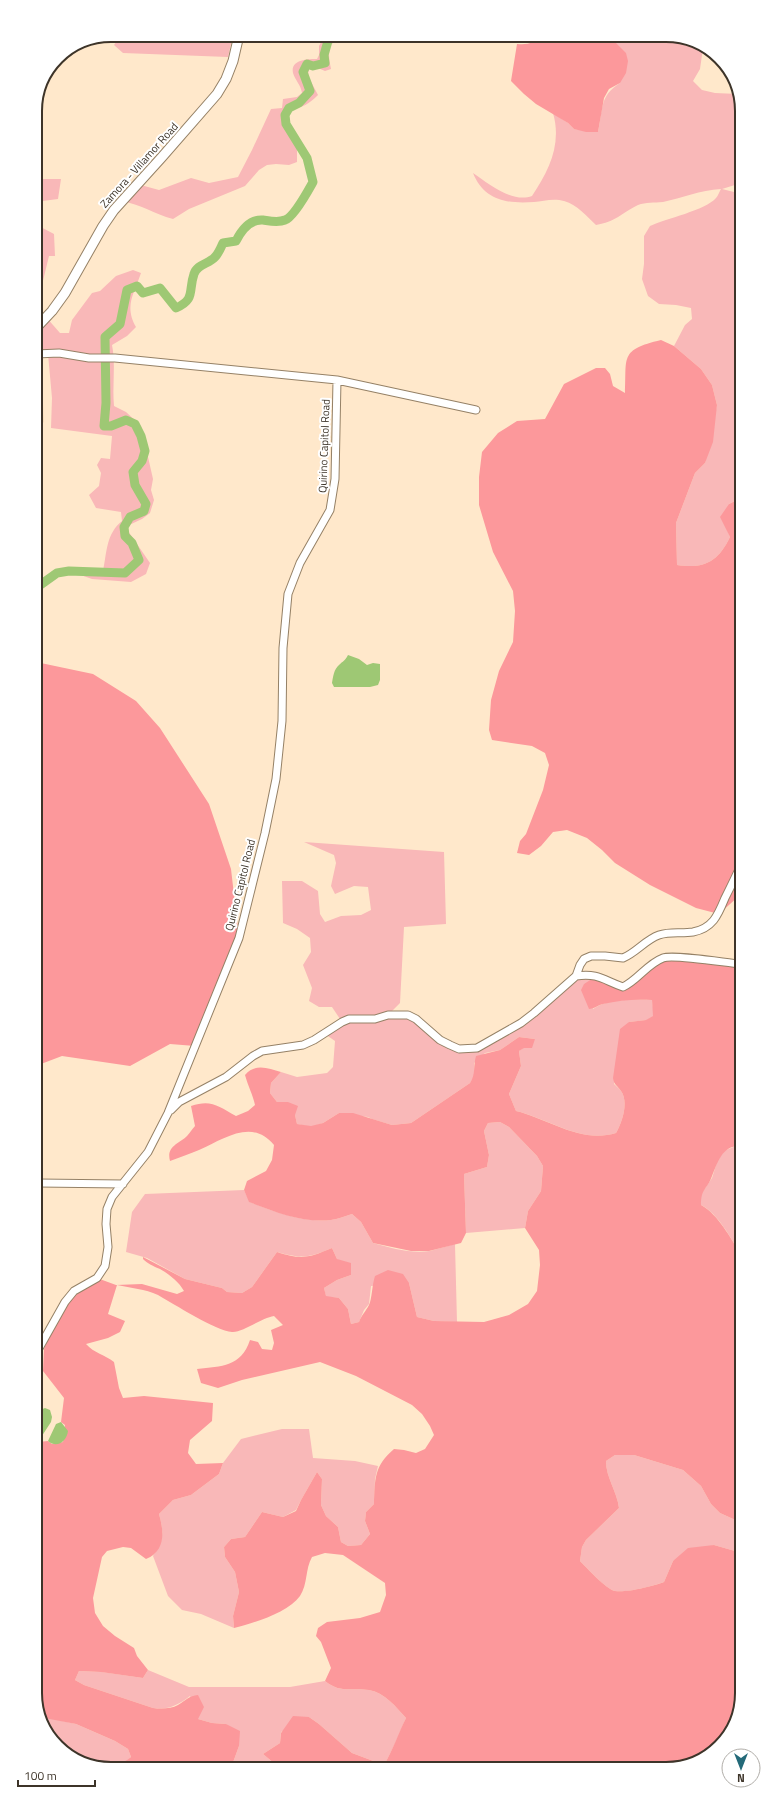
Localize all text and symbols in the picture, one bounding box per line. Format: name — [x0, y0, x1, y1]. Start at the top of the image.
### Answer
street label: Zamora - Villamor Road — [96, 119, 182, 211]
street label: Quirino Capitol Road — [314, 399, 334, 493]
street label: Quirino Capitol Road — [221, 837, 259, 933]
north arrow — [721, 1748, 761, 1788]
scale bar — [18, 1762, 95, 1788]
text: 100 m — [24, 1766, 57, 1785]
text: N — [737, 1770, 745, 1786]

